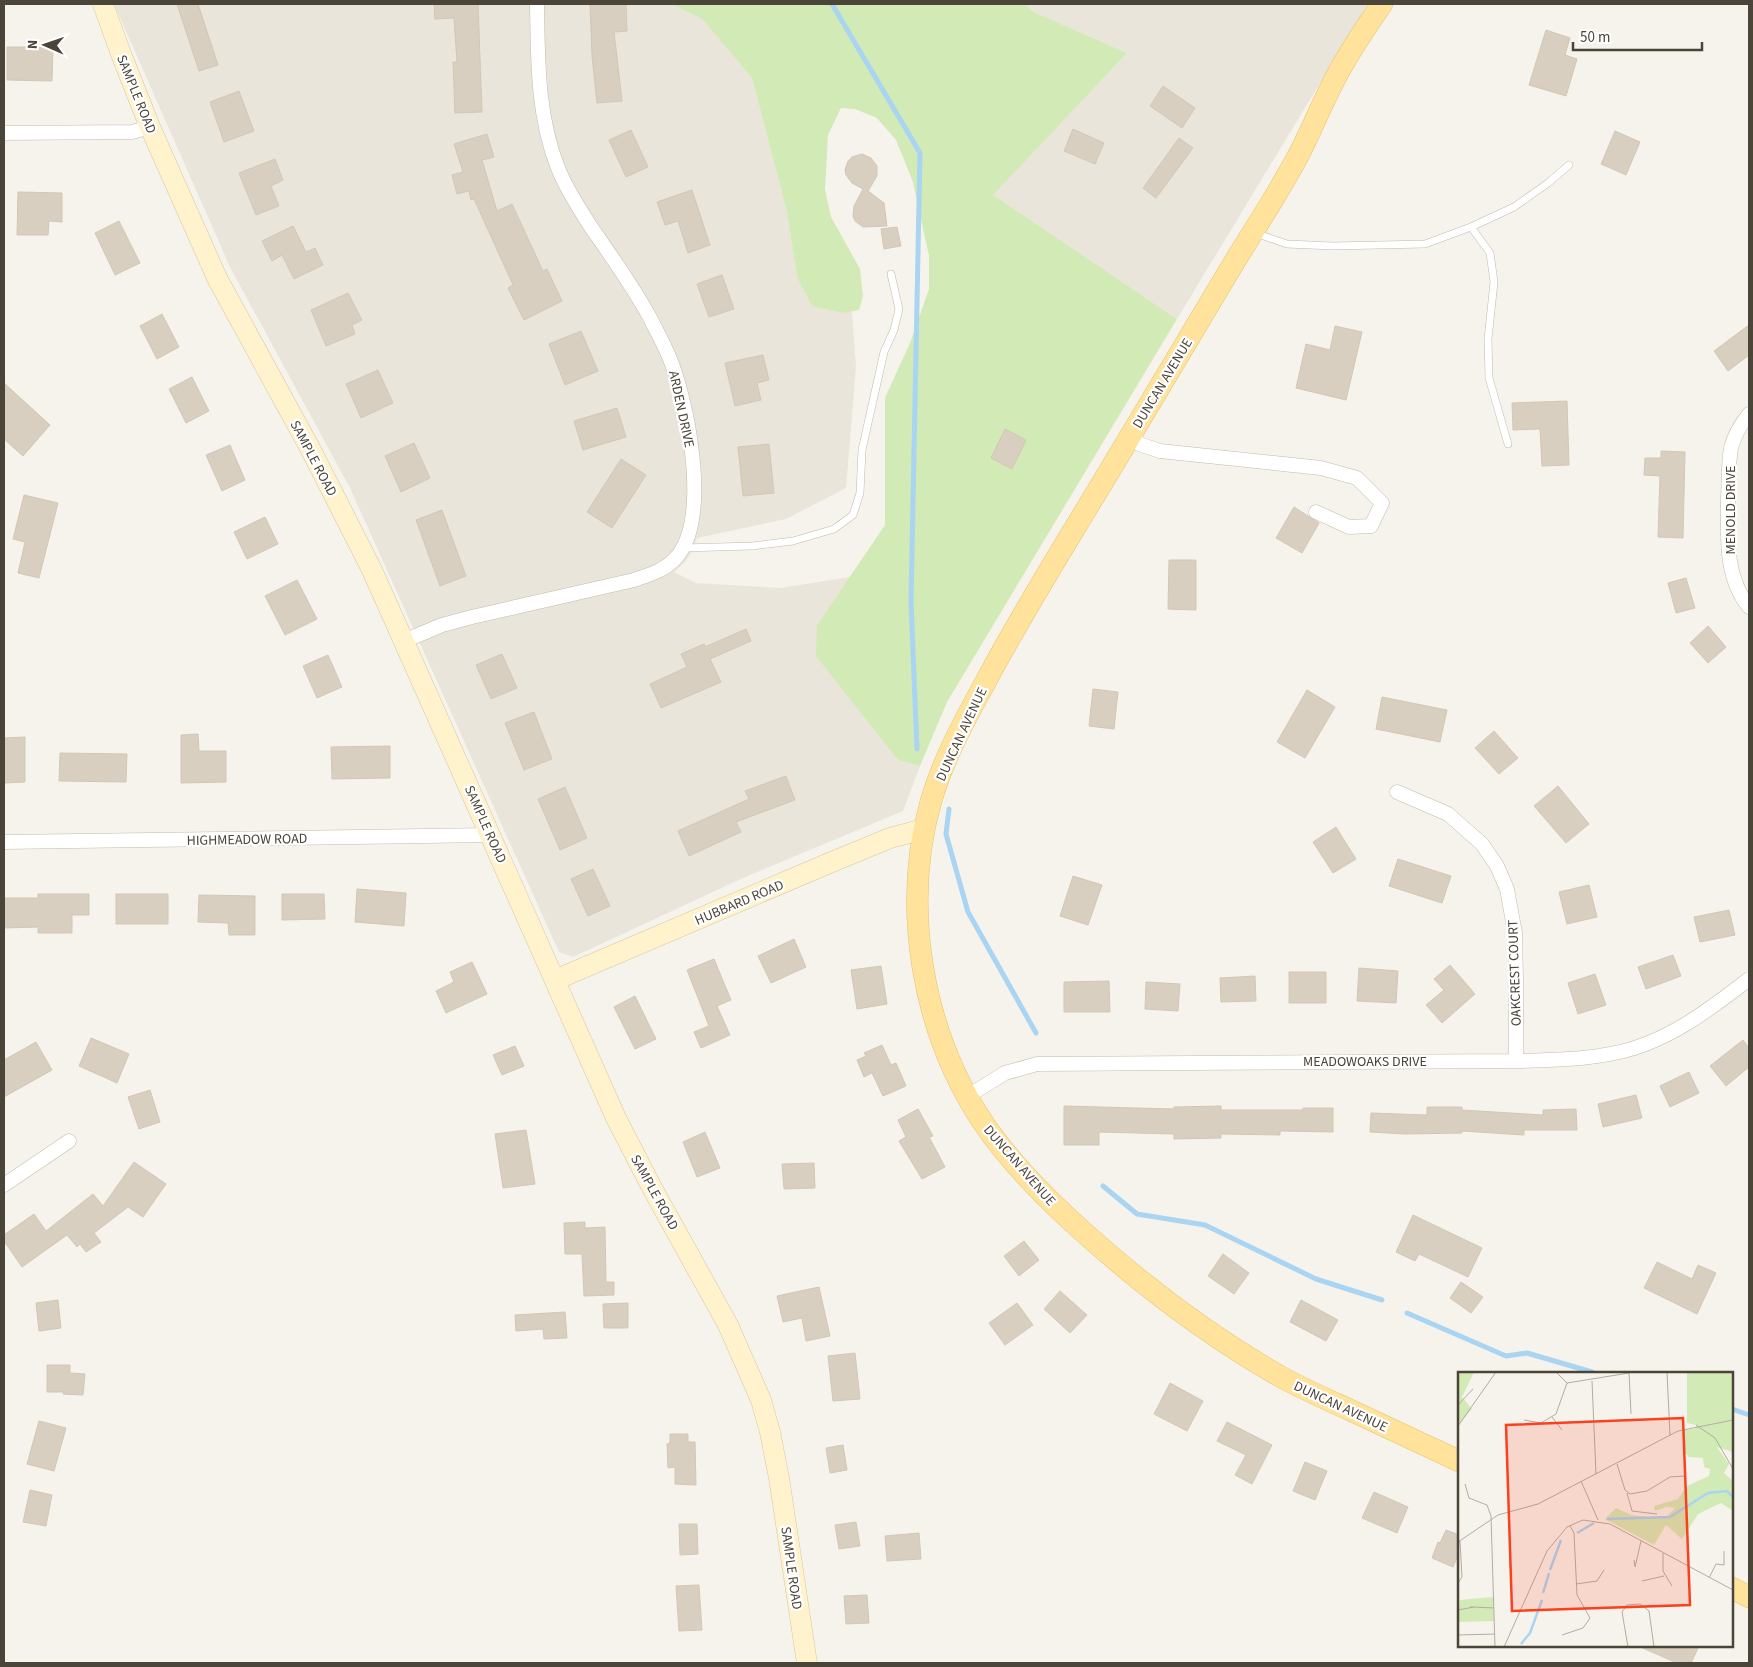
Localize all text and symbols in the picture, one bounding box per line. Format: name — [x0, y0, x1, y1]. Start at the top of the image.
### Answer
north arrow — [20, 20, 70, 70]
scale bar — [1573, 20, 1702, 52]
text: 50 m — [1580, 27, 1610, 48]
text: N — [23, 40, 43, 50]
street label: SAMPLE ROAD — [111, 52, 161, 137]
street label: DUNCAN AVENUE — [1128, 335, 1198, 432]
street label: ARDEN DRIVE — [663, 369, 699, 450]
street label: SAMPLE ROAD — [285, 417, 342, 500]
street label: MENOLD DRIVE — [1721, 466, 1741, 554]
street label: DUNCAN AVENUE — [931, 684, 992, 785]
street label: SAMPLE ROAD — [459, 782, 511, 867]
street label: HIGHMEADOW ROAD — [187, 829, 308, 851]
street label: HUBBARD ROAD — [692, 875, 787, 931]
street label: OAKCREST COURT — [1503, 919, 1527, 1027]
street label: MEADOWOAKS DRIVE — [1303, 1052, 1427, 1072]
street label: DUNCAN AVENUE — [978, 1121, 1060, 1211]
street label: SAMPLE ROAD — [625, 1151, 683, 1234]
inset map — [1458, 1372, 1733, 1647]
street label: DUNCAN AVENUE — [1290, 1376, 1391, 1437]
street label: SAMPLE ROAD — [775, 1525, 807, 1611]

